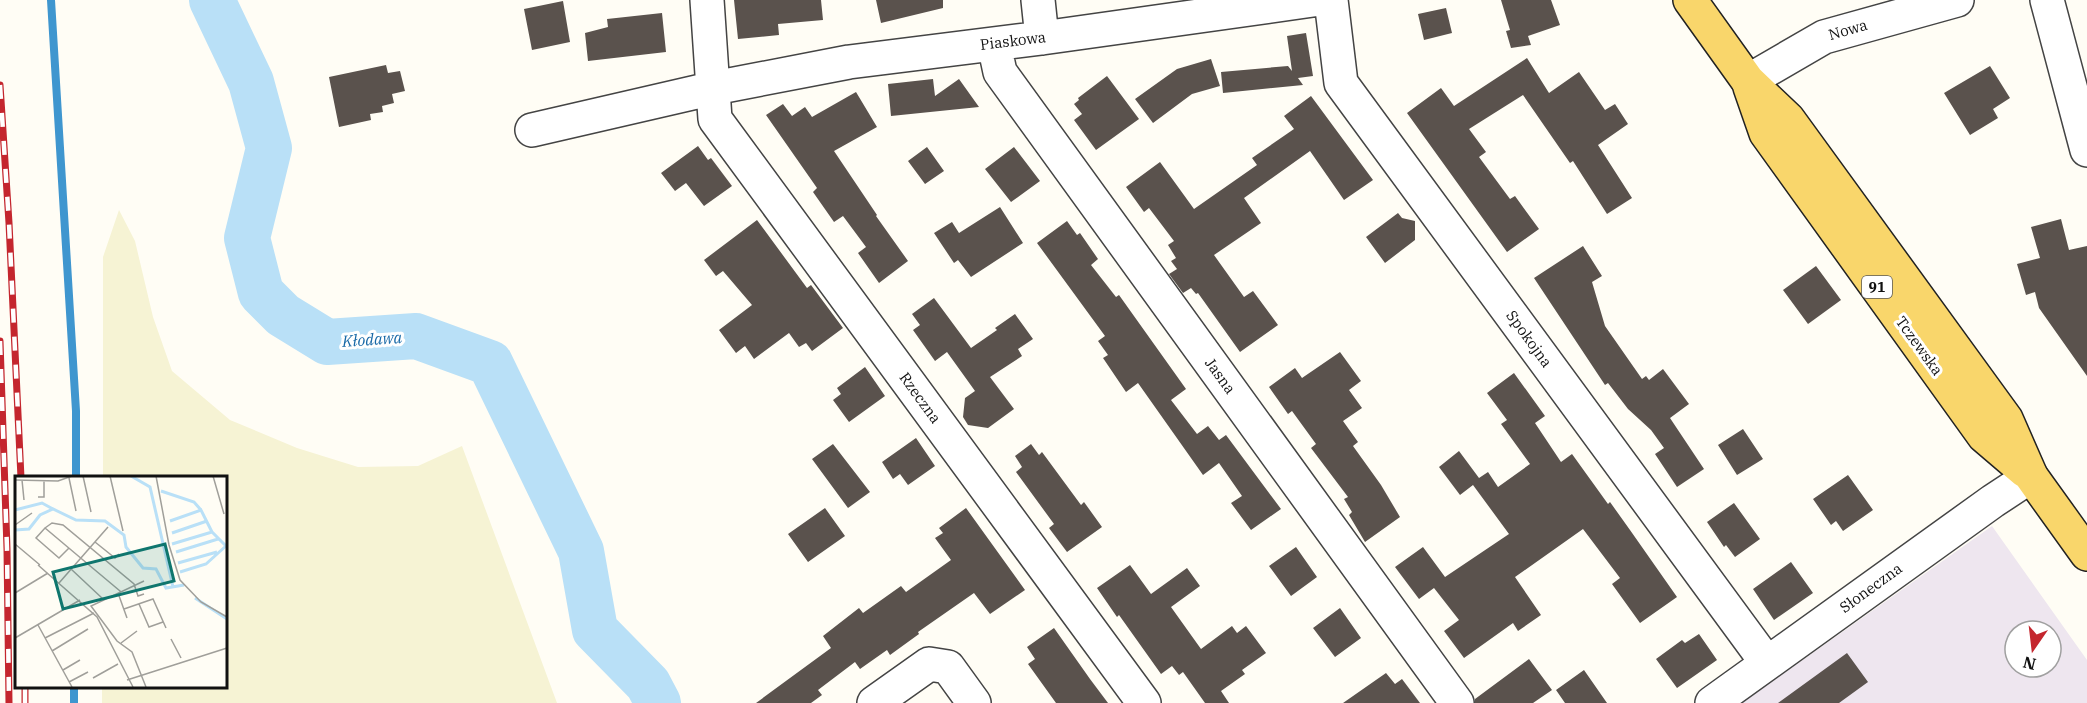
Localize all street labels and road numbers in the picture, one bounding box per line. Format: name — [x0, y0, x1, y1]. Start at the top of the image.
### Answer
street label: Nowa — [1826, 15, 1870, 44]
street label: Piaskowa — [979, 27, 1047, 54]
road number: 91 — [1862, 276, 1892, 298]
street label: Spokojna — [1502, 306, 1556, 371]
street label: Tczewska — [1892, 313, 1947, 379]
street label: Jasna — [1201, 354, 1240, 398]
street label: Rzeczna — [895, 368, 945, 427]
street label: Słoneczna — [1836, 559, 1906, 617]

